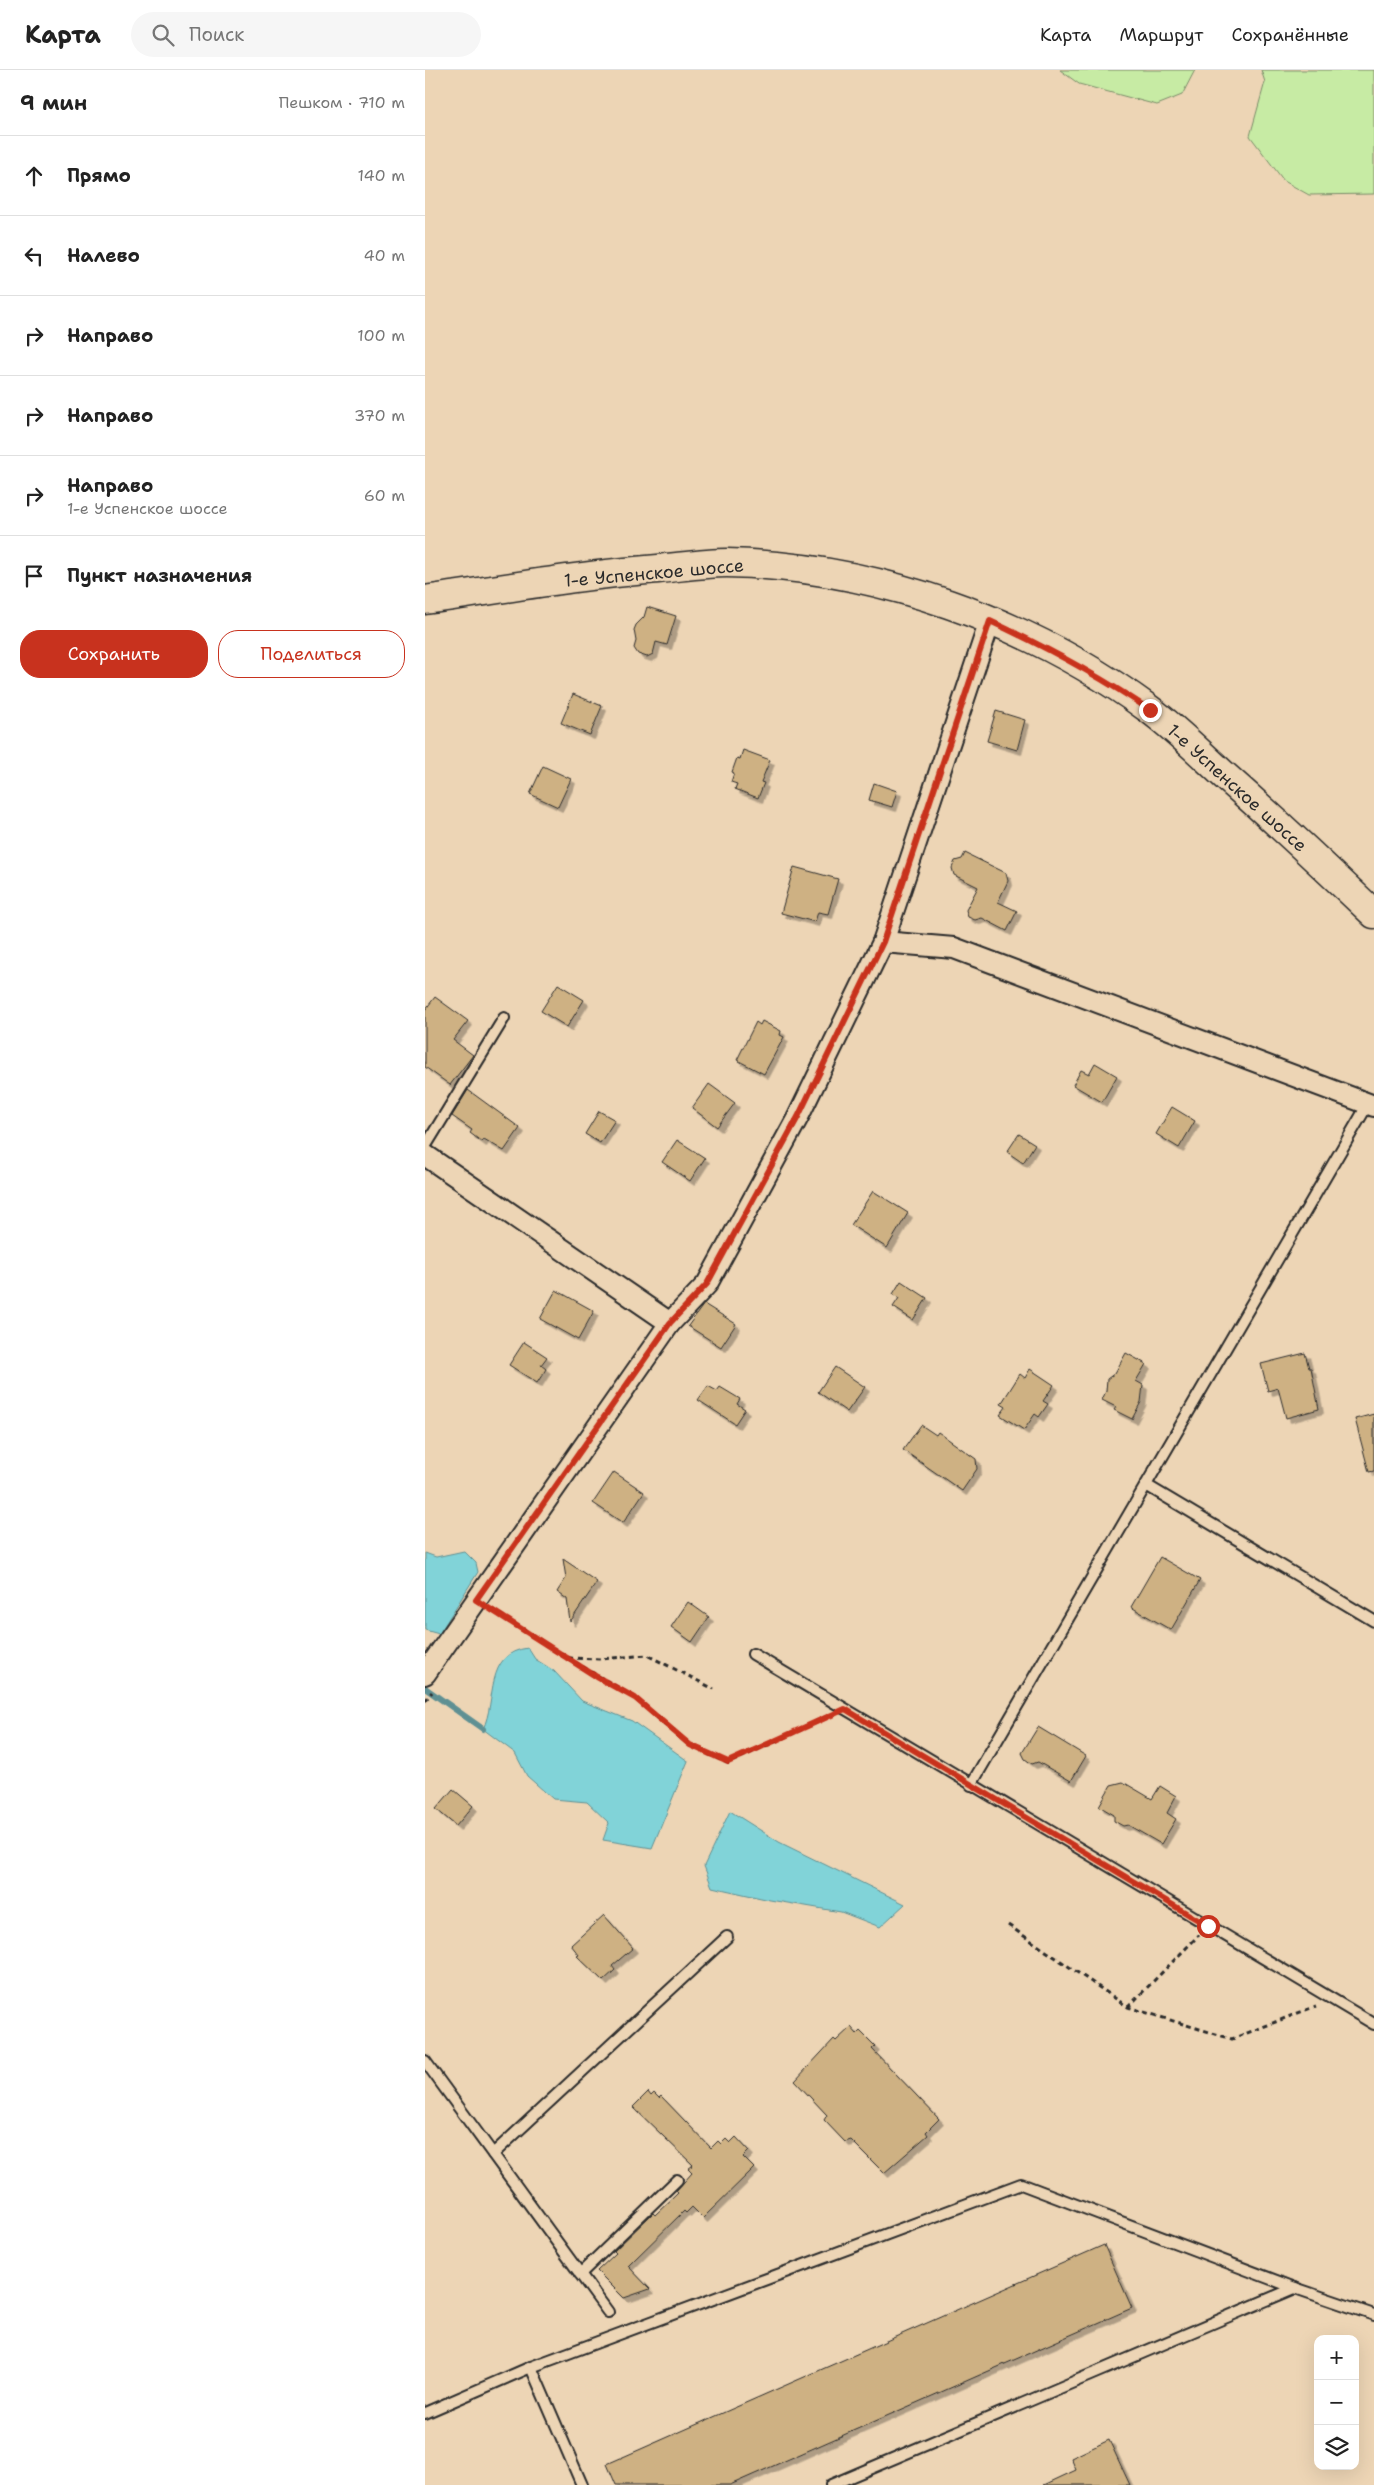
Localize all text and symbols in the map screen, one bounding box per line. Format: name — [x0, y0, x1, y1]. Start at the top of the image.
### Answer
search box — [131, 12, 481, 57]
text: Карта — [25, 19, 101, 51]
icon: search — [149, 21, 177, 49]
text: Поиск — [189, 22, 244, 47]
text: Карта — [1040, 23, 1091, 47]
text: Маршрут — [1119, 23, 1203, 47]
text: Сохранённые — [1231, 23, 1349, 47]
text: 9 мин — [20, 89, 87, 117]
text: Пешком · 710 m — [279, 92, 405, 113]
icon: ahead — [20, 162, 48, 190]
text: Прямо — [67, 163, 131, 188]
text: 140 m — [358, 165, 405, 186]
icon: left — [20, 242, 48, 270]
text: Налево — [67, 243, 140, 268]
text: 40 m — [363, 245, 405, 266]
icon: right — [20, 322, 48, 350]
text: Направо — [67, 323, 153, 348]
text: 100 m — [357, 325, 405, 346]
icon: right — [20, 402, 48, 430]
text: Направо — [67, 403, 153, 428]
text: 370 m — [354, 405, 405, 426]
text: Направо — [67, 473, 153, 498]
icon: right — [20, 482, 48, 510]
text: 60 m — [364, 485, 405, 506]
text: 1-е Успенское шоссе — [67, 498, 228, 519]
street label: 1-е Успенское шоссе — [563, 553, 745, 593]
icon: arrive — [20, 562, 48, 590]
text: Пункт назначения — [67, 563, 252, 588]
button: Сохранить — [20, 630, 208, 678]
button: Поделиться — [218, 630, 405, 678]
route end — [1139, 699, 1162, 722]
street label: 1-е Успенское шоссе — [1162, 719, 1312, 857]
route start — [1197, 1915, 1220, 1938]
map controls — [1314, 2335, 1359, 2470]
button: + — [1314, 2335, 1359, 2380]
button: − — [1314, 2380, 1359, 2425]
button: layers — [1314, 2425, 1359, 2470]

